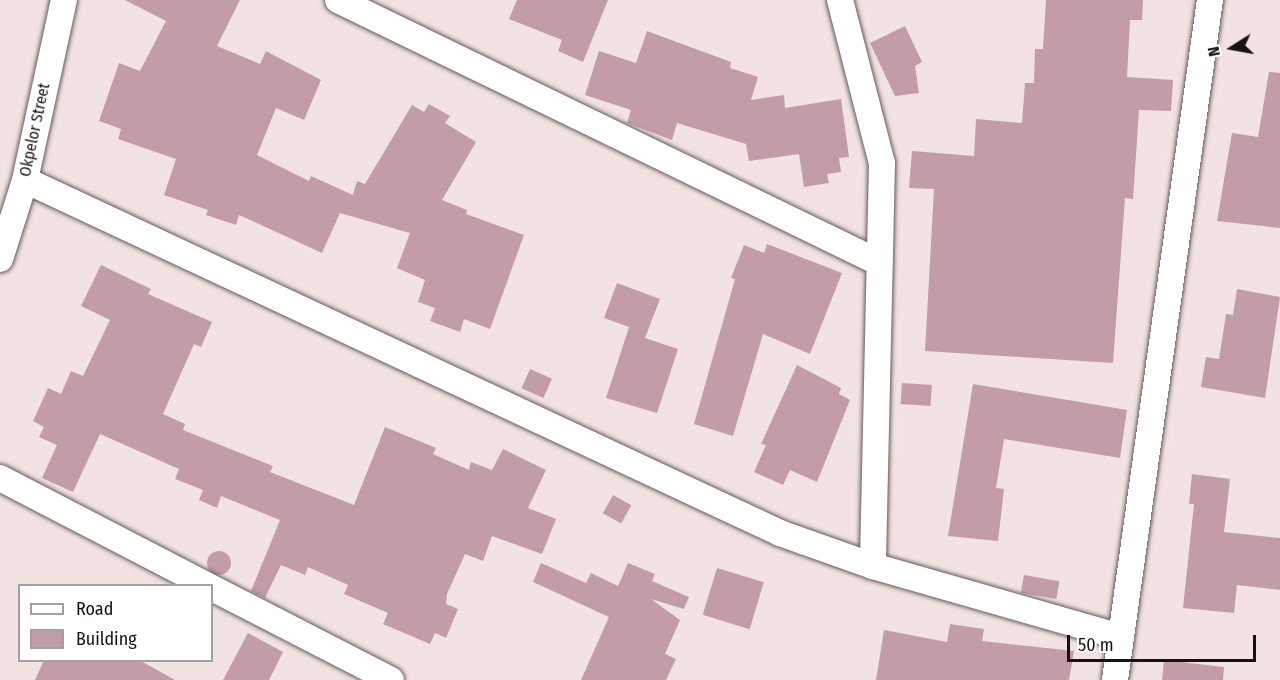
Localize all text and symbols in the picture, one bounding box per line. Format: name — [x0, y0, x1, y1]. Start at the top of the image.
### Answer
north arrow — [1202, 18, 1262, 78]
text: N — [1204, 45, 1224, 58]
street label: Okpelor Street — [16, 81, 54, 179]
legend — [18, 584, 213, 662]
text: Road — [76, 598, 113, 620]
scale bar — [1070, 623, 1259, 661]
text: Building — [76, 628, 137, 650]
text: 50 m — [1078, 634, 1114, 656]

